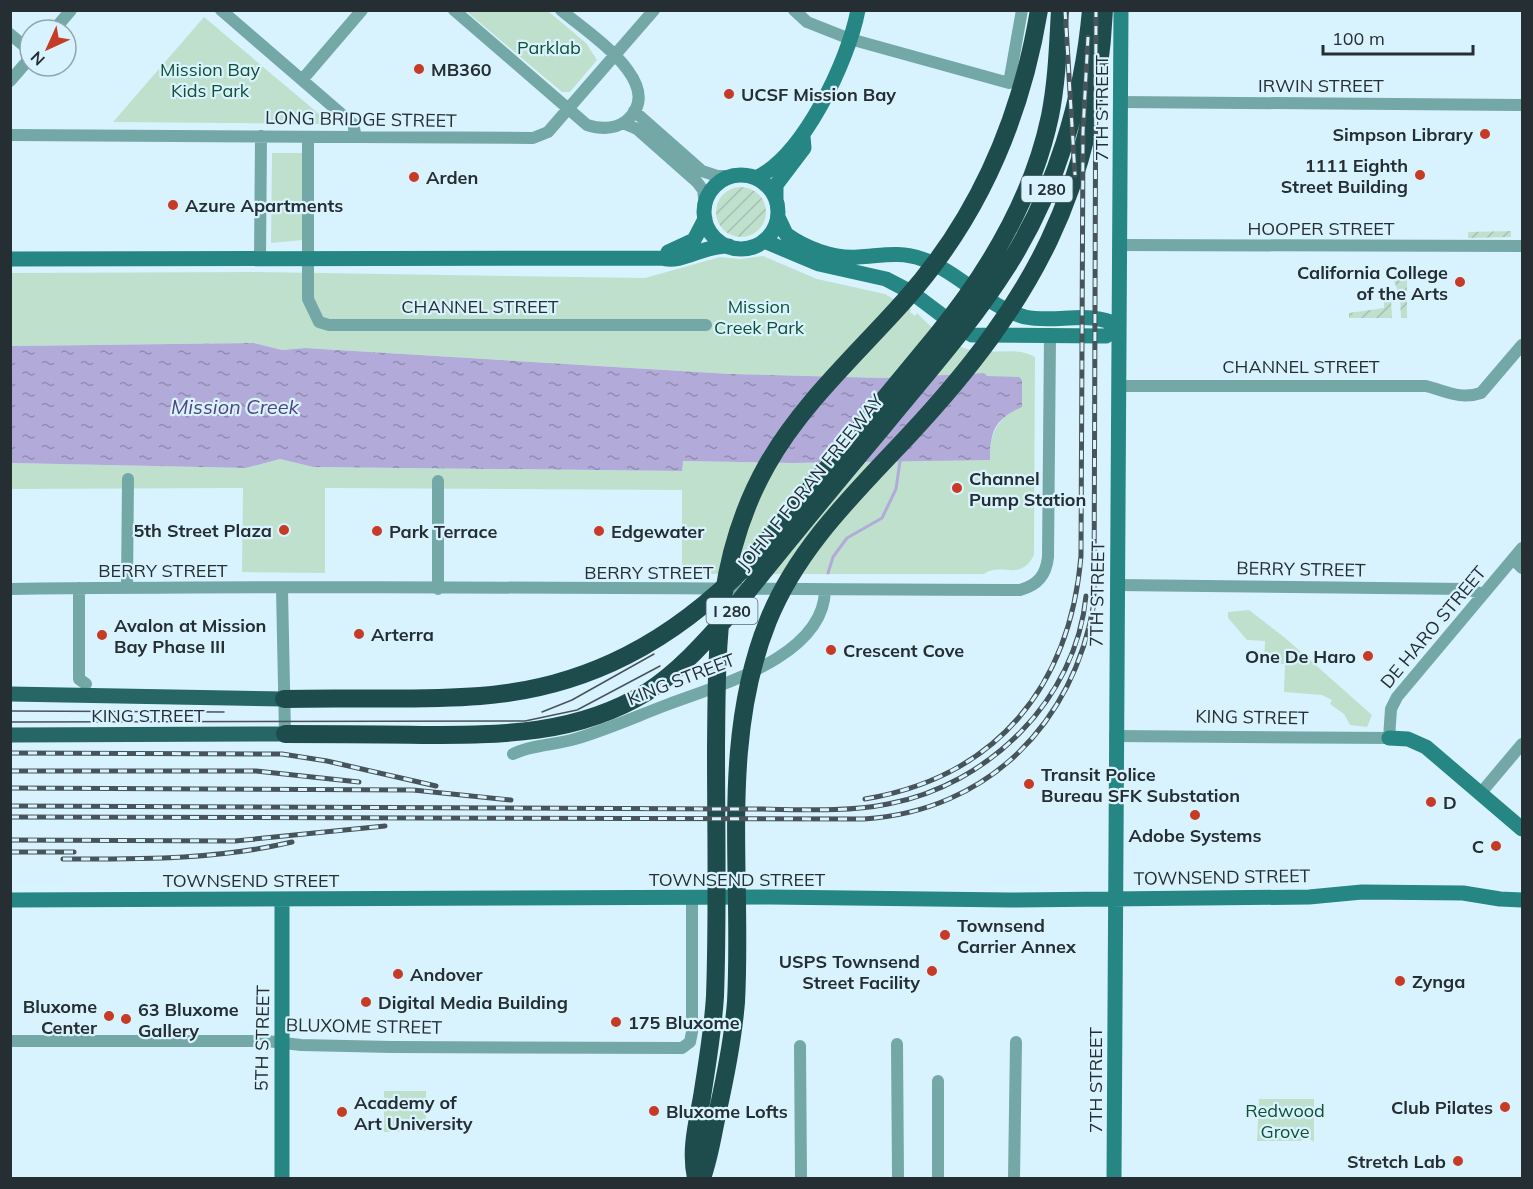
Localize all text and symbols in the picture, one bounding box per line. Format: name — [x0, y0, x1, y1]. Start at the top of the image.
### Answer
north arrow — [18, 18, 78, 78]
scale bar — [1323, 18, 1473, 56]
text: 100 m — [1332, 27, 1385, 50]
park label: Parklab — [517, 36, 581, 59]
text: N — [26, 47, 49, 70]
street label: 7TH STREET — [1090, 55, 1113, 161]
park label: Mission Bay Kids Park — [160, 58, 260, 102]
place label: MB360 — [431, 58, 492, 81]
marker: MB360 — [412, 62, 426, 76]
street label: IRWIN STREET — [1258, 74, 1384, 97]
place label: UCSF Mission Bay — [741, 83, 896, 106]
marker: UCSF Mission Bay — [722, 87, 736, 101]
street label: LONG BRIDGE STREET — [265, 106, 457, 132]
place label: Simpson Library — [1332, 123, 1473, 146]
marker: Simpson Library — [1478, 127, 1492, 141]
place label: 1111 Eighth Street Building — [1281, 154, 1408, 198]
place label: Arden — [426, 166, 478, 189]
marker: 1111 Eighth Street Building — [1413, 168, 1427, 182]
marker: Arden — [407, 170, 421, 184]
road number: I 280 — [1022, 176, 1072, 202]
place label: Azure Apartments — [185, 194, 343, 217]
marker: Azure Apartments — [166, 198, 180, 212]
street label: HOOPER STREET — [1247, 217, 1395, 240]
place label: California College of the Arts — [1297, 261, 1448, 305]
marker: California College of the Arts — [1453, 275, 1467, 289]
street label: CHANNEL STREET — [401, 295, 559, 318]
park label: Mission Creek Park — [714, 295, 805, 339]
street label: CHANNEL STREET — [1222, 355, 1380, 378]
street label: JOHN F FORAN FREEWAY — [732, 389, 889, 575]
water label: Mission Creek — [171, 394, 300, 419]
place label: Channel Pump Station — [969, 467, 1086, 511]
marker: Channel Pump Station — [950, 481, 964, 495]
place label: 5th Street Plaza — [133, 519, 272, 542]
place label: Park Terrace — [389, 520, 497, 543]
place label: Edgewater — [611, 520, 705, 543]
marker: 5th Street Plaza — [277, 523, 291, 537]
marker: Park Terrace — [370, 524, 384, 538]
marker: Edgewater — [592, 524, 606, 538]
street label: 7TH STREET — [1085, 541, 1109, 647]
street label: BERRY STREET — [1236, 556, 1366, 582]
street label: BERRY STREET — [98, 559, 228, 582]
street label: BERRY STREET — [584, 561, 714, 584]
street label: DE HARO STREET — [1375, 561, 1491, 693]
road number: I 280 — [706, 598, 758, 624]
place label: Avalon at Mission Bay Phase III — [114, 614, 266, 658]
place label: Arterra — [371, 623, 434, 646]
marker: Arterra — [352, 627, 366, 641]
marker: Avalon at Mission Bay Phase III — [95, 628, 109, 642]
place label: Crescent Cove — [843, 639, 964, 662]
marker: Crescent Cove — [824, 643, 838, 657]
place label: One De Haro — [1245, 645, 1356, 668]
street label: KING STREET — [624, 648, 738, 710]
marker: One De Haro — [1361, 649, 1375, 663]
street label: KING STREET — [91, 704, 205, 727]
street label: KING STREET — [1195, 705, 1309, 729]
place label: Transit Police Bureau SFK Substation — [1041, 763, 1240, 807]
marker: Transit Police Bureau SFK Substation — [1022, 777, 1036, 791]
place label: D — [1443, 791, 1457, 814]
marker: D — [1424, 795, 1438, 809]
marker: Adobe Systems — [1188, 808, 1202, 822]
place label: Adobe Systems — [1129, 824, 1261, 847]
place label: C — [1472, 835, 1484, 858]
marker: C — [1489, 839, 1503, 853]
street label: TOWNSEND STREET — [1134, 864, 1311, 890]
street label: TOWNSEND STREET — [649, 868, 825, 891]
street label: TOWNSEND STREET — [163, 869, 339, 892]
place label: Townsend Carrier Annex — [957, 914, 1077, 958]
marker: Townsend Carrier Annex — [938, 928, 952, 942]
place label: USPS Townsend Street Facility — [779, 950, 920, 994]
place label: Andover — [410, 963, 483, 986]
marker: USPS Townsend Street Facility — [925, 964, 939, 978]
marker: Andover — [391, 967, 405, 981]
place label: Zynga — [1412, 970, 1465, 993]
marker: Zynga — [1393, 974, 1407, 988]
street label: 5TH STREET — [250, 985, 274, 1091]
place label: Digital Media Building — [378, 991, 568, 1014]
place label: Bluxome Center — [23, 995, 98, 1039]
marker: Digital Media Building — [359, 995, 373, 1009]
place label: 63 Bluxome Gallery — [138, 998, 239, 1042]
marker: Bluxome Center — [102, 1009, 116, 1023]
place label: 175 Bluxome — [628, 1011, 740, 1034]
marker: 63 Bluxome Gallery — [119, 1012, 133, 1026]
street label: BLUXOME STREET — [286, 1013, 443, 1039]
marker: 175 Bluxome — [609, 1015, 623, 1029]
street label: 7TH STREET — [1084, 1027, 1107, 1133]
place label: Academy of Art University — [354, 1091, 473, 1135]
place label: Club Pilates — [1391, 1096, 1493, 1119]
park label: Redwood Grove — [1245, 1099, 1325, 1143]
place label: Bluxome Lofts — [666, 1100, 788, 1123]
marker: Club Pilates — [1498, 1100, 1512, 1114]
marker: Bluxome Lofts — [647, 1104, 661, 1118]
marker: Academy of Art University — [335, 1105, 349, 1119]
place label: Stretch Lab — [1347, 1150, 1446, 1173]
marker: Stretch Lab — [1451, 1154, 1465, 1168]

